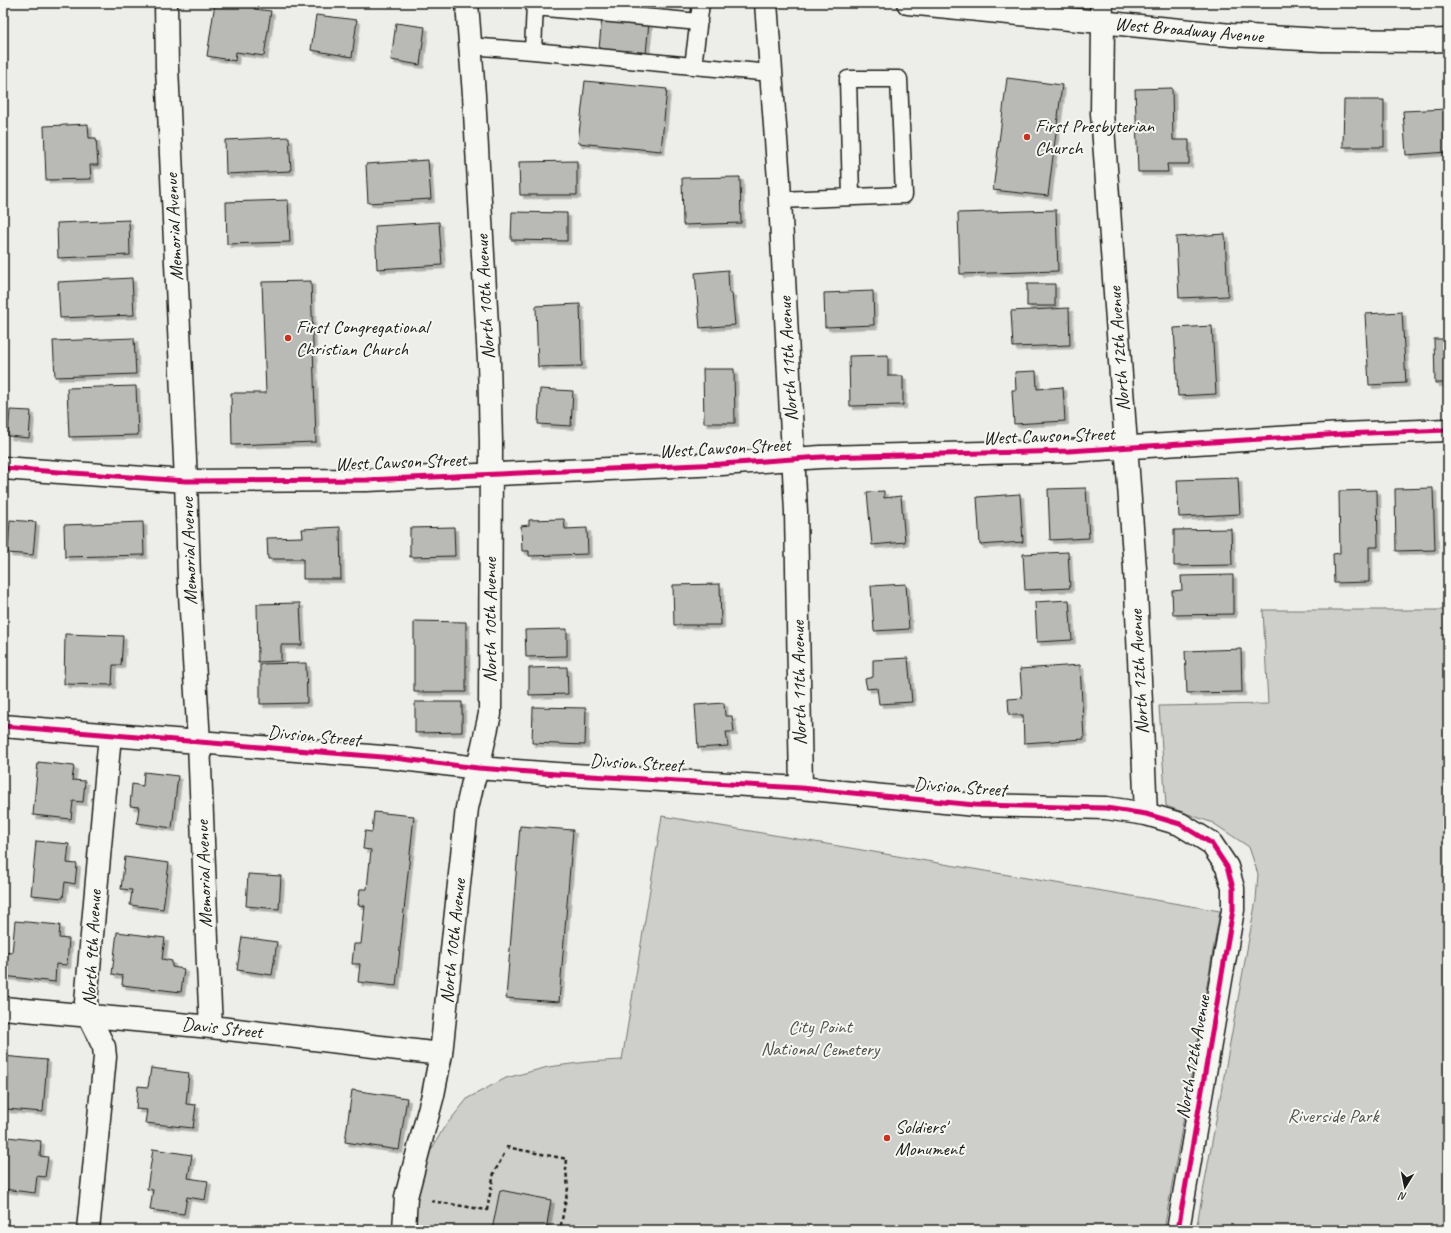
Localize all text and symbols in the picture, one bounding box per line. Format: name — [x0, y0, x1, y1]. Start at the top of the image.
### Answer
street label: West Broadway Avenue — [1114, 12, 1266, 49]
place label: First Presbyterian Church — [1035, 114, 1155, 160]
marker: First Presbyterian Church — [1022, 132, 1032, 142]
street label: Memorial Avenue — [159, 171, 189, 281]
street label: North 10th Avenue — [470, 232, 500, 360]
street label: North 12th Avenue — [1103, 284, 1135, 412]
street label: North 11th Avenue — [773, 294, 803, 422]
place label: First Congregational Christian Church — [296, 315, 432, 361]
marker: First Congregational Christian Church — [283, 333, 293, 343]
street label: West Cawson Street — [983, 422, 1117, 450]
street label: West Cawson Street — [659, 432, 793, 463]
street label: West Cawson Street — [335, 448, 469, 476]
street label: Memorial Avenue — [175, 495, 203, 605]
street label: North 10th Avenue — [478, 556, 502, 682]
street label: North 12th Avenue — [1124, 607, 1154, 735]
street label: North 11th Avenue — [786, 619, 812, 746]
street label: Divsion Street — [267, 720, 364, 752]
street label: Divsion Street — [589, 749, 686, 778]
street label: Divsion Street — [913, 772, 1010, 802]
street label: Memorial Avenue — [190, 818, 218, 928]
street label: North 10th Avenue — [435, 876, 472, 1004]
street label: North 9th Avenue — [77, 888, 107, 1007]
street label: North 12th Avenue — [1170, 992, 1216, 1121]
street label: Davis Street — [181, 1012, 265, 1044]
park label: City Point National Cemetery — [761, 1015, 881, 1061]
park label: Riverside Park — [1288, 1104, 1380, 1128]
place label: Soldiers' Monument — [895, 1115, 965, 1161]
marker: Soldiers' Monument — [882, 1133, 892, 1143]
north arrow — [1385, 1167, 1425, 1207]
text: N — [1397, 1189, 1408, 1204]

